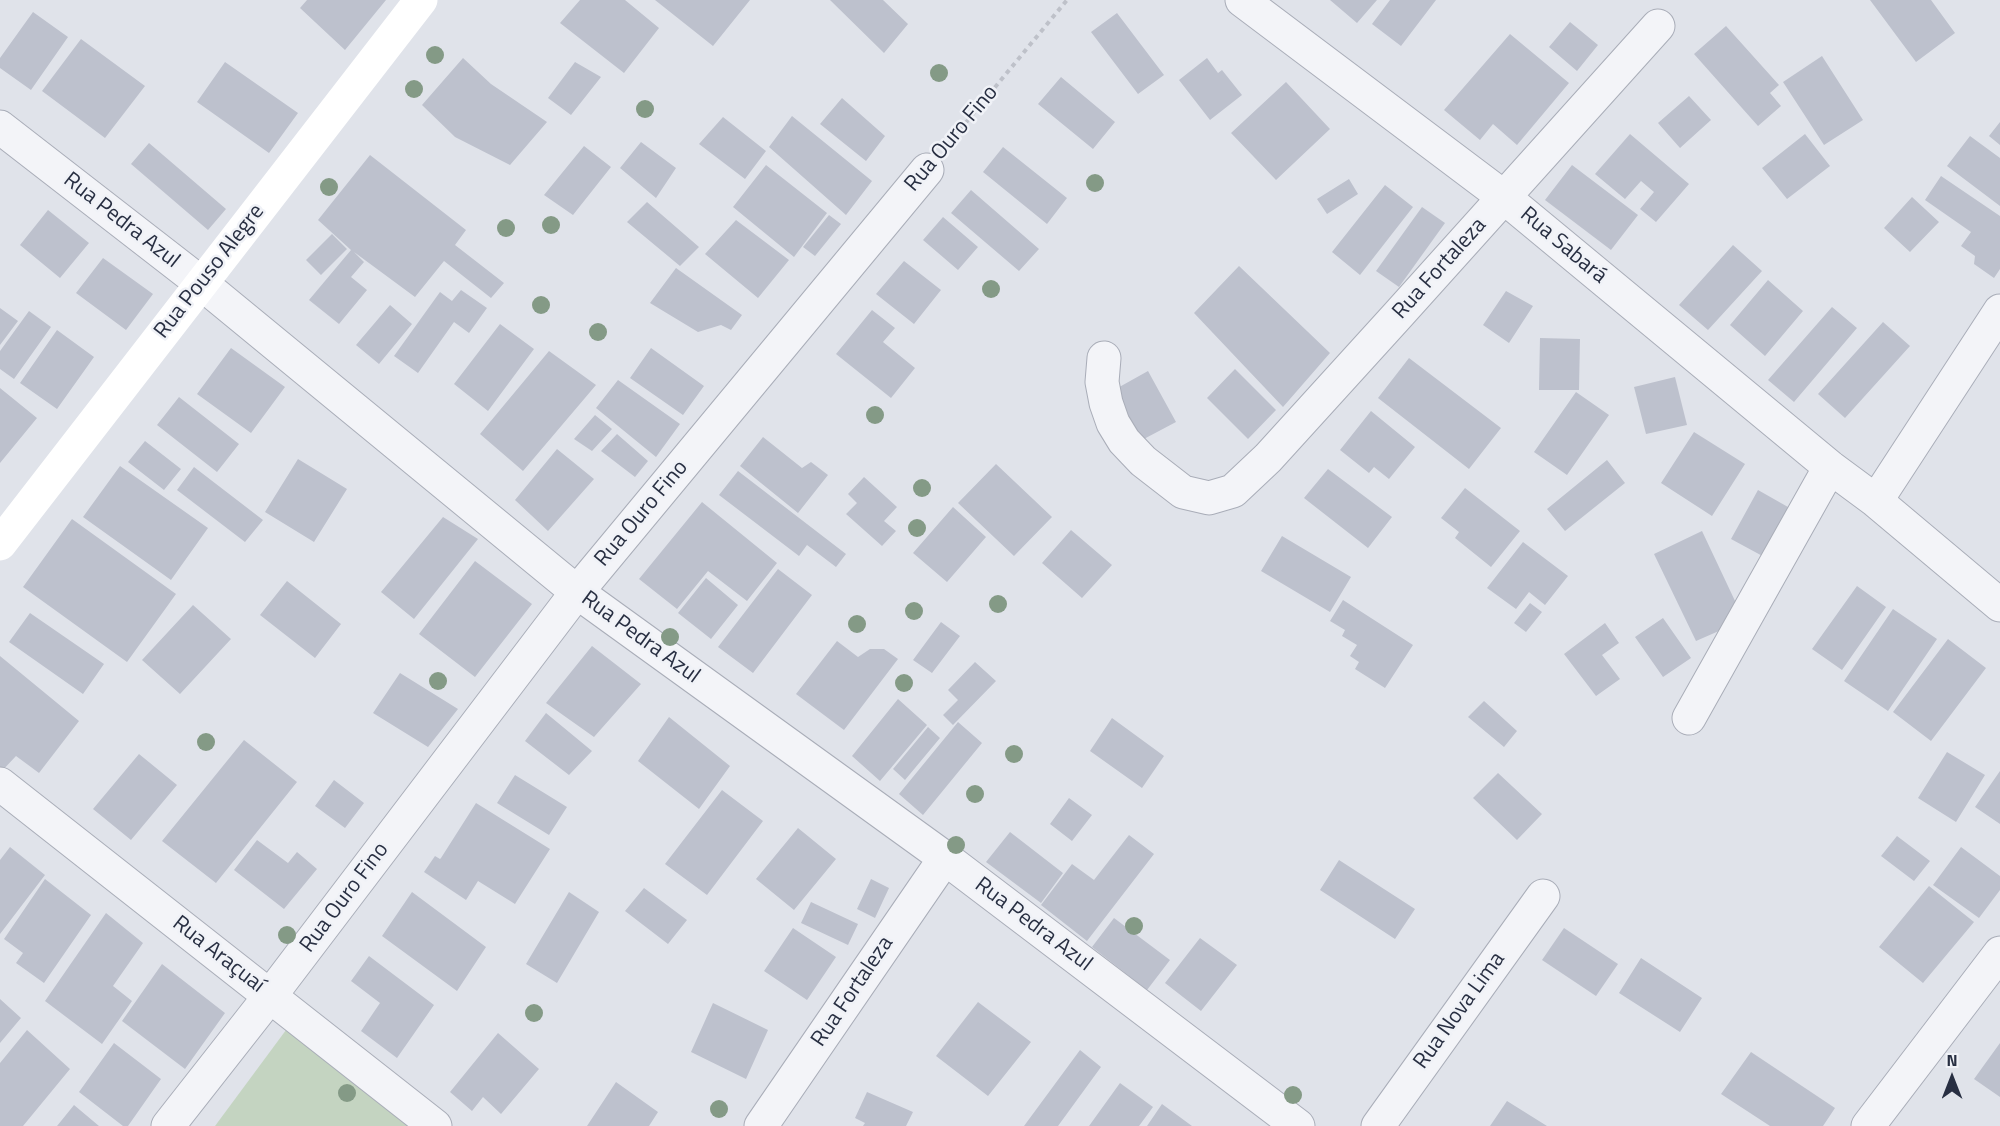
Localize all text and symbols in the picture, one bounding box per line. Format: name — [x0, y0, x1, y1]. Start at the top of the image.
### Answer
street label: Rua Ouro Fino — [900, 80, 1004, 198]
street label: Rua Pedra Azul — [58, 167, 184, 275]
street label: Rua Pouso Alegre — [149, 200, 271, 344]
street label: Rua Sabará — [1514, 202, 1612, 290]
street label: Rua Fortaleza — [1388, 213, 1492, 325]
street label: Rua Ouro Fino — [590, 455, 694, 573]
street label: Rua Pedra Azul — [576, 586, 704, 690]
street label: Rua Ouro Fino — [295, 838, 395, 958]
street label: Rua Pedra Azul — [969, 872, 1097, 978]
street label: Rua Araçuaí — [167, 911, 269, 999]
street label: Rua Fortaleza — [806, 932, 900, 1052]
street label: Rua Nova Lima — [1409, 947, 1511, 1075]
north arrow — [1922, 1048, 1982, 1108]
text: N — [1946, 1048, 1958, 1072]

